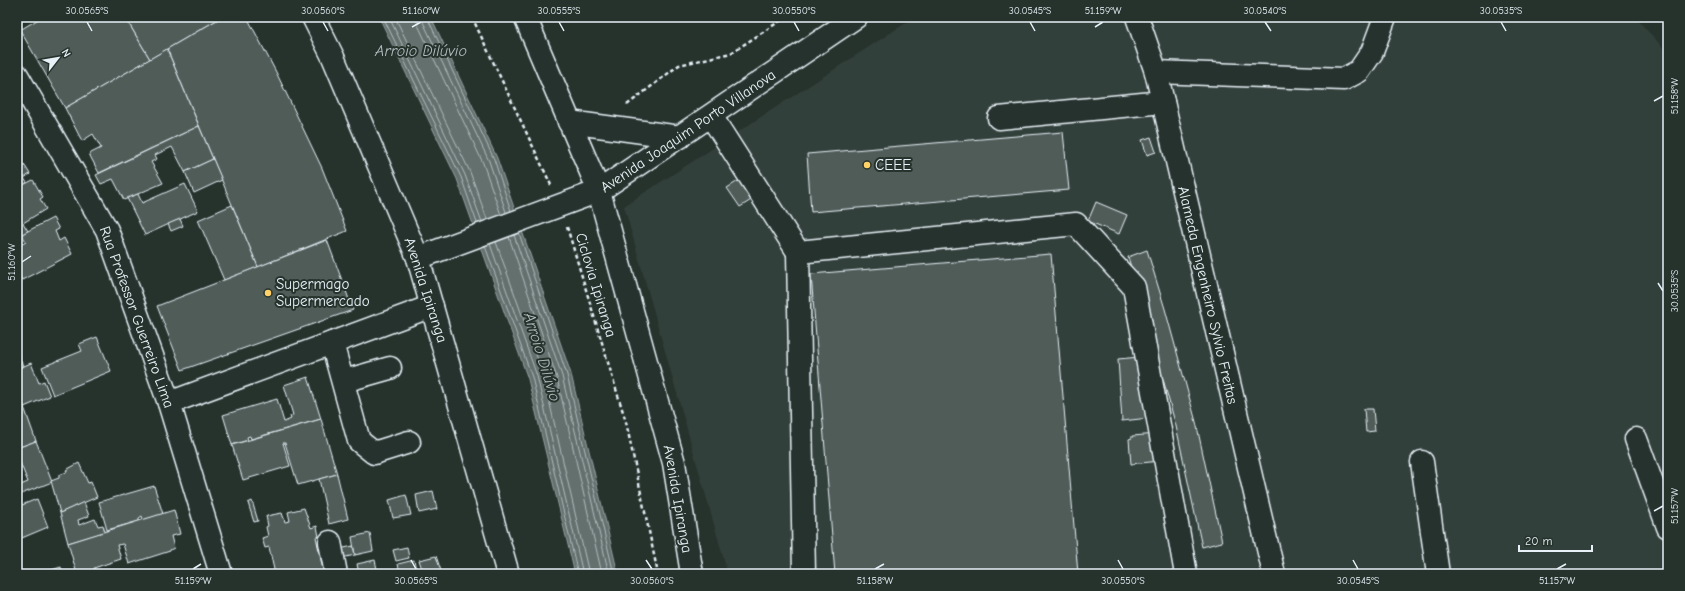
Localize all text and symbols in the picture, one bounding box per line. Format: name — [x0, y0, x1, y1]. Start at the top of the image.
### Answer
text: 30.0565°S — [65, 5, 109, 17]
text: 30.0560°S — [301, 5, 345, 17]
text: 51.160°W — [402, 5, 440, 17]
text: 30.0555°S — [537, 5, 581, 17]
text: 30.0550°S — [772, 5, 816, 17]
text: 30.0545°S — [1009, 5, 1052, 17]
text: 51.159°W — [1085, 5, 1122, 17]
text: 30.0540°S — [1243, 5, 1287, 17]
text: 30.0535°S — [1480, 5, 1523, 17]
north arrow — [38, 38, 78, 78]
water label: Arroio Dilúvio — [374, 42, 467, 60]
text: N — [59, 47, 74, 60]
street label: Avenida Joaquim Porto Villanova — [597, 66, 779, 196]
text: 51.158°W — [1669, 77, 1681, 114]
place label: CEEE — [875, 156, 911, 174]
marker: CEEE — [862, 160, 872, 170]
street label: Alameda Engenheiro Sylvio Freitas — [1174, 184, 1242, 406]
street label: Rua Professor Guerreiro Lima — [96, 224, 178, 410]
street label: Ciclovia Ipiranga — [572, 231, 620, 339]
street label: Avenida Ipiranga — [401, 235, 451, 345]
text: 51.160°W — [6, 243, 18, 281]
text: 30.0535°S — [1669, 269, 1681, 312]
place label: Supermago Supermercado — [276, 275, 370, 310]
marker: Supermago Supermercado — [263, 288, 273, 298]
water label: Arroio Dilúvio — [520, 310, 564, 404]
street label: Avenida Ipiranga — [660, 444, 696, 554]
text: 51.157°W — [1669, 488, 1681, 524]
scale bar — [1519, 527, 1592, 553]
text: 20 m — [1525, 534, 1553, 548]
text: 51.159°W — [175, 575, 212, 587]
text: 30.0565°S — [394, 575, 438, 587]
text: 30.0560°S — [630, 575, 674, 587]
text: 51.158°W — [857, 575, 894, 587]
text: 30.0550°S — [1101, 575, 1145, 587]
text: 30.0545°S — [1337, 575, 1380, 587]
text: 51.157°W — [1539, 575, 1575, 587]

